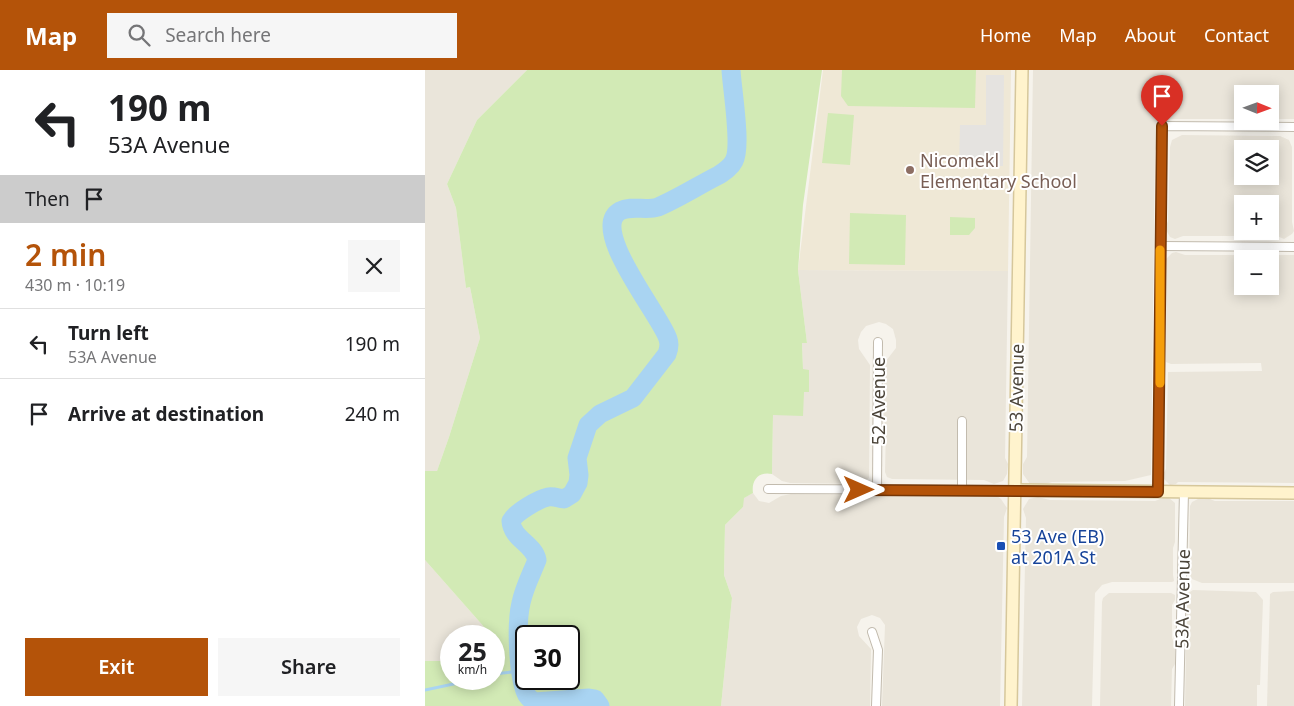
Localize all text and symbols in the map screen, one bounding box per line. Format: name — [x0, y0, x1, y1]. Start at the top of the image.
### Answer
search box — [107, 13, 457, 58]
text: Map — [25, 19, 77, 52]
icon: search — [125, 21, 153, 49]
text: Search here — [165, 22, 271, 48]
text: Home — [980, 23, 1031, 47]
text: Map — [1059, 23, 1097, 47]
text: About — [1125, 23, 1176, 47]
text: Contact — [1204, 23, 1269, 47]
pin — [1141, 75, 1183, 126]
icon: arrive — [1148, 82, 1176, 110]
text: 190 m — [108, 84, 211, 131]
north arrow — [1234, 85, 1279, 130]
map controls — [1234, 85, 1279, 295]
icon: left — [25, 90, 90, 155]
text: 53A Avenue — [108, 129, 230, 159]
button: layers — [1234, 140, 1279, 185]
place label: Nicomekl Elementary School — [920, 148, 1077, 193]
marker: Nicomekl Elementary School — [904, 164, 916, 176]
icon: arrive — [80, 185, 108, 213]
text: Then — [25, 186, 70, 212]
button: + — [1234, 195, 1279, 240]
text: 2 min — [25, 234, 106, 275]
button: close — [348, 240, 400, 292]
button: − — [1234, 250, 1279, 295]
text: 430 m · 10:19 — [25, 274, 125, 296]
text: Turn left — [68, 320, 149, 346]
icon: left — [25, 330, 53, 358]
text: 190 m — [345, 331, 400, 357]
street label: 53 Avenue — [1003, 344, 1029, 432]
text: 53A Avenue — [68, 346, 157, 368]
street label: 52 Avenue — [866, 357, 890, 445]
icon: arrive — [25, 400, 53, 428]
text: Arrive at destination — [68, 401, 264, 427]
text: 240 m — [345, 401, 400, 427]
position arrow — [832, 463, 884, 515]
place label: 53 Ave (EB) at 201A St — [1011, 524, 1104, 569]
marker: 53 Ave (EB) at 201A St — [995, 540, 1007, 552]
street label: 53A Avenue — [1169, 549, 1195, 649]
speed limit sign: 30 — [515, 625, 580, 690]
text: 25 — [458, 634, 487, 668]
button: Exit — [25, 638, 208, 696]
button: Share — [218, 638, 400, 696]
text: km/h — [458, 661, 487, 678]

